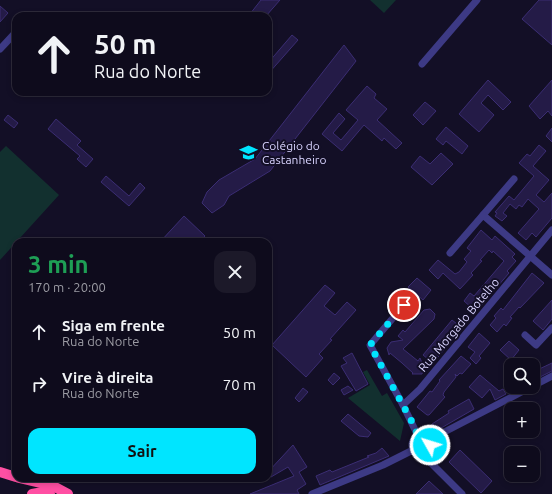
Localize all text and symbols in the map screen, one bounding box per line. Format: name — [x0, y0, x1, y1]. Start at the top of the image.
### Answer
icon: ahead — [28, 28, 80, 80]
text: 50 m — [94, 28, 156, 59]
text: Rua do Norte — [94, 61, 201, 81]
place label: Colégio do Castanheiro — [262, 139, 326, 166]
school or university icon: Colégio do Castanheiro — [239, 143, 259, 163]
text: 3 min — [28, 251, 89, 278]
button: close — [214, 251, 256, 293]
street label: Rua Morgado Botelho — [416, 275, 502, 374]
text: 170 m · 20:00 — [28, 280, 106, 294]
pin — [387, 288, 421, 322]
icon: arrive — [393, 294, 415, 316]
text: Siga em frente — [62, 317, 165, 334]
icon: ahead — [28, 321, 50, 343]
text: 50 m — [223, 324, 256, 341]
text: Rua do Norte — [62, 334, 139, 348]
map controls — [504, 358, 540, 482]
button: search — [504, 358, 540, 394]
text: Vire à direita — [62, 369, 154, 386]
icon: right — [28, 373, 50, 395]
text: 70 m — [223, 376, 256, 393]
text: Rua do Norte — [62, 386, 139, 400]
button: + — [504, 402, 540, 438]
position arrow — [409, 424, 451, 466]
button: Sair — [28, 428, 256, 474]
button: − — [504, 446, 540, 482]

